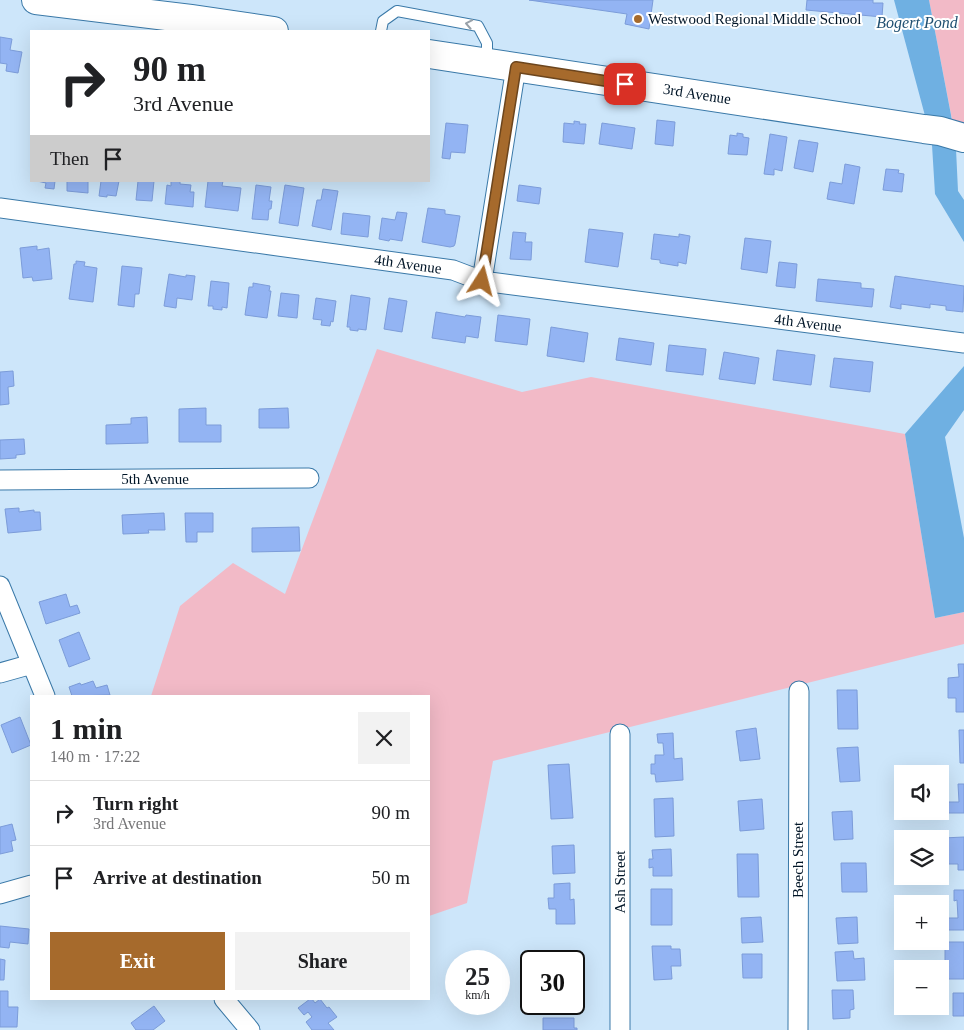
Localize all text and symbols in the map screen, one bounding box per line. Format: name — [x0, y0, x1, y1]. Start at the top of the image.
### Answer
place label: Westwood Regional Middle School — [648, 11, 861, 27]
marker: Westwood Regional Middle School — [632, 13, 644, 25]
water label: Bogert Pond — [876, 14, 959, 32]
one-way arrow — [464, 20, 473, 30]
icon: right — [50, 50, 115, 115]
text: 90 m — [133, 50, 206, 89]
pin — [604, 63, 646, 105]
icon: arrive — [611, 70, 639, 98]
street label: 3rd Avenue — [662, 81, 732, 107]
text: 3rd Avenue — [133, 91, 233, 116]
icon: arrive — [99, 145, 127, 173]
text: Then — [50, 148, 89, 169]
street label: 4th Avenue — [373, 251, 443, 277]
position arrow — [455, 254, 507, 306]
street label: 4th Avenue — [773, 311, 843, 335]
street label: 5th Avenue — [121, 471, 189, 487]
text: 1 min — [50, 712, 123, 745]
button: close — [358, 712, 410, 764]
text: 140 m · 17:22 — [50, 748, 140, 765]
map controls — [894, 765, 949, 1015]
button: sound — [894, 765, 949, 820]
text: Turn right — [93, 793, 178, 814]
icon: right — [50, 799, 78, 827]
text: 90 m — [371, 802, 410, 823]
text: 3rd Avenue — [93, 815, 166, 832]
street label: Beech Street — [790, 821, 806, 898]
button: layers — [894, 830, 949, 885]
street label: Ash Street — [612, 850, 628, 913]
icon: arrive — [50, 864, 78, 892]
text: Arrive at destination — [93, 867, 262, 888]
text: 50 m — [371, 867, 410, 888]
button: + — [894, 895, 949, 950]
button: Exit — [50, 932, 225, 990]
button: Share — [235, 932, 410, 990]
speed limit sign: 30 — [520, 950, 585, 1015]
button: − — [894, 960, 949, 1015]
text: 25 — [465, 963, 490, 990]
text: km/h — [465, 988, 490, 1002]

